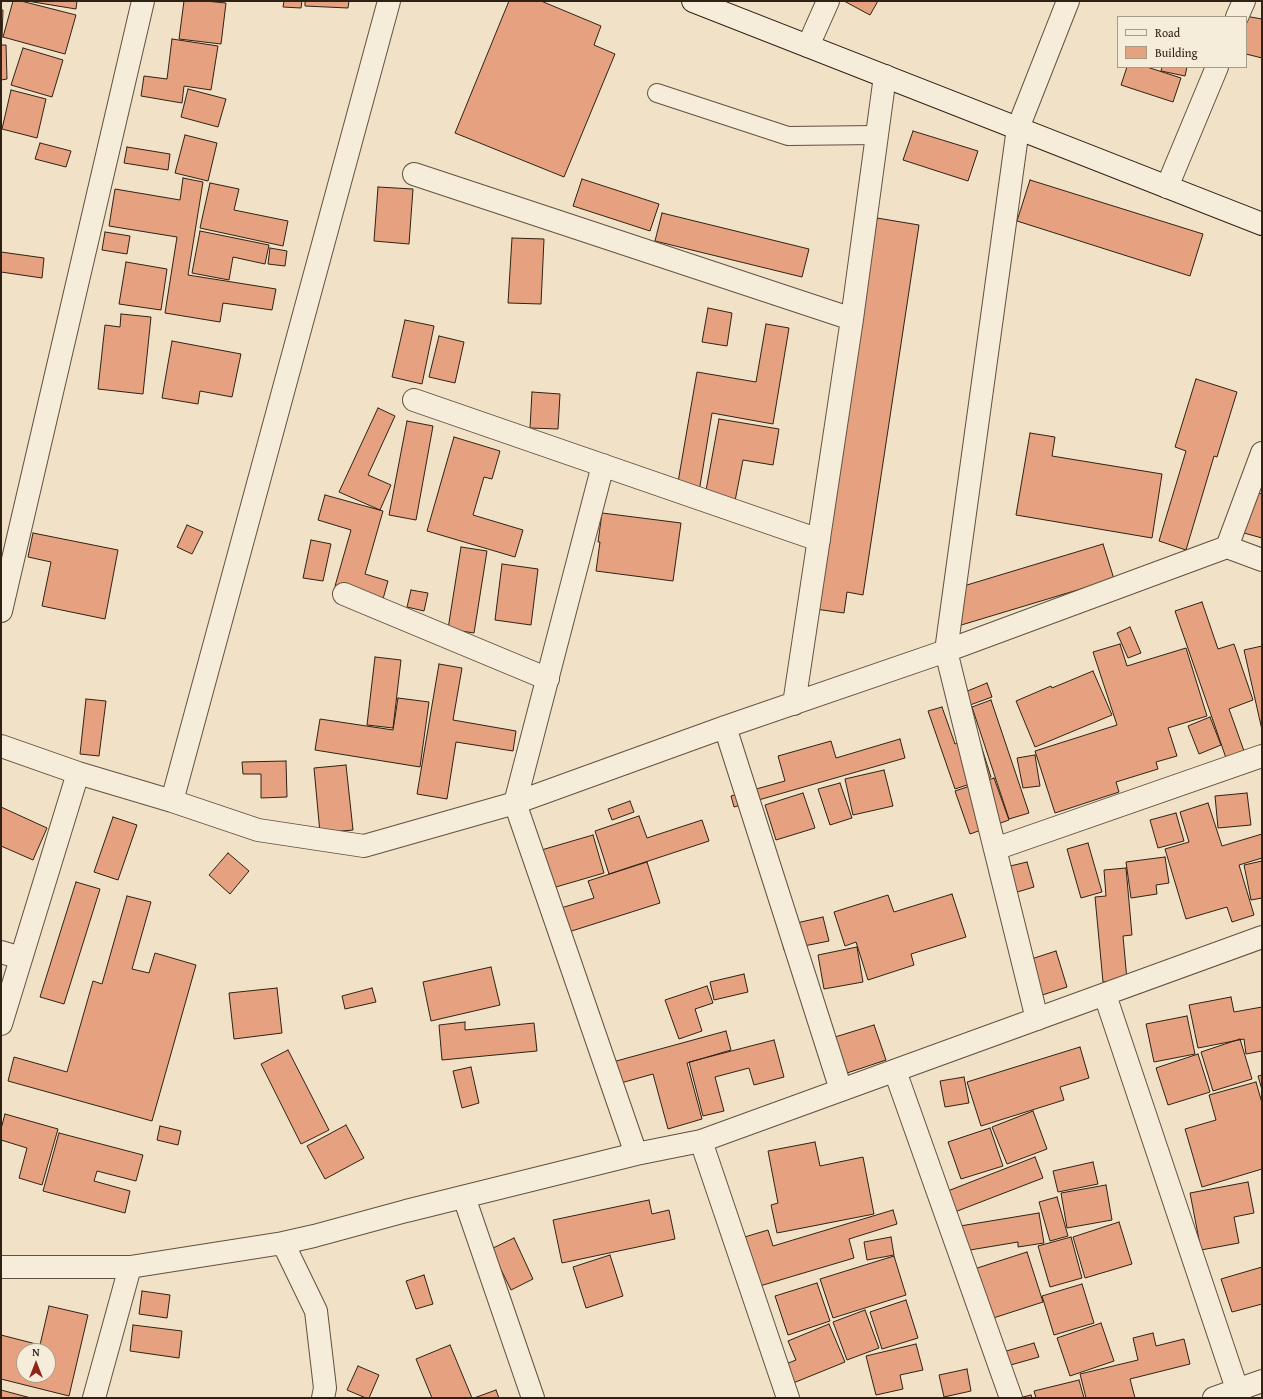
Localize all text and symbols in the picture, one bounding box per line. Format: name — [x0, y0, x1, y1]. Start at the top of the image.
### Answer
legend — [1117, 16, 1247, 68]
text: Road — [1155, 24, 1180, 41]
text: Building — [1155, 44, 1198, 61]
north arrow — [16, 1343, 56, 1383]
text: N — [32, 1344, 40, 1360]

